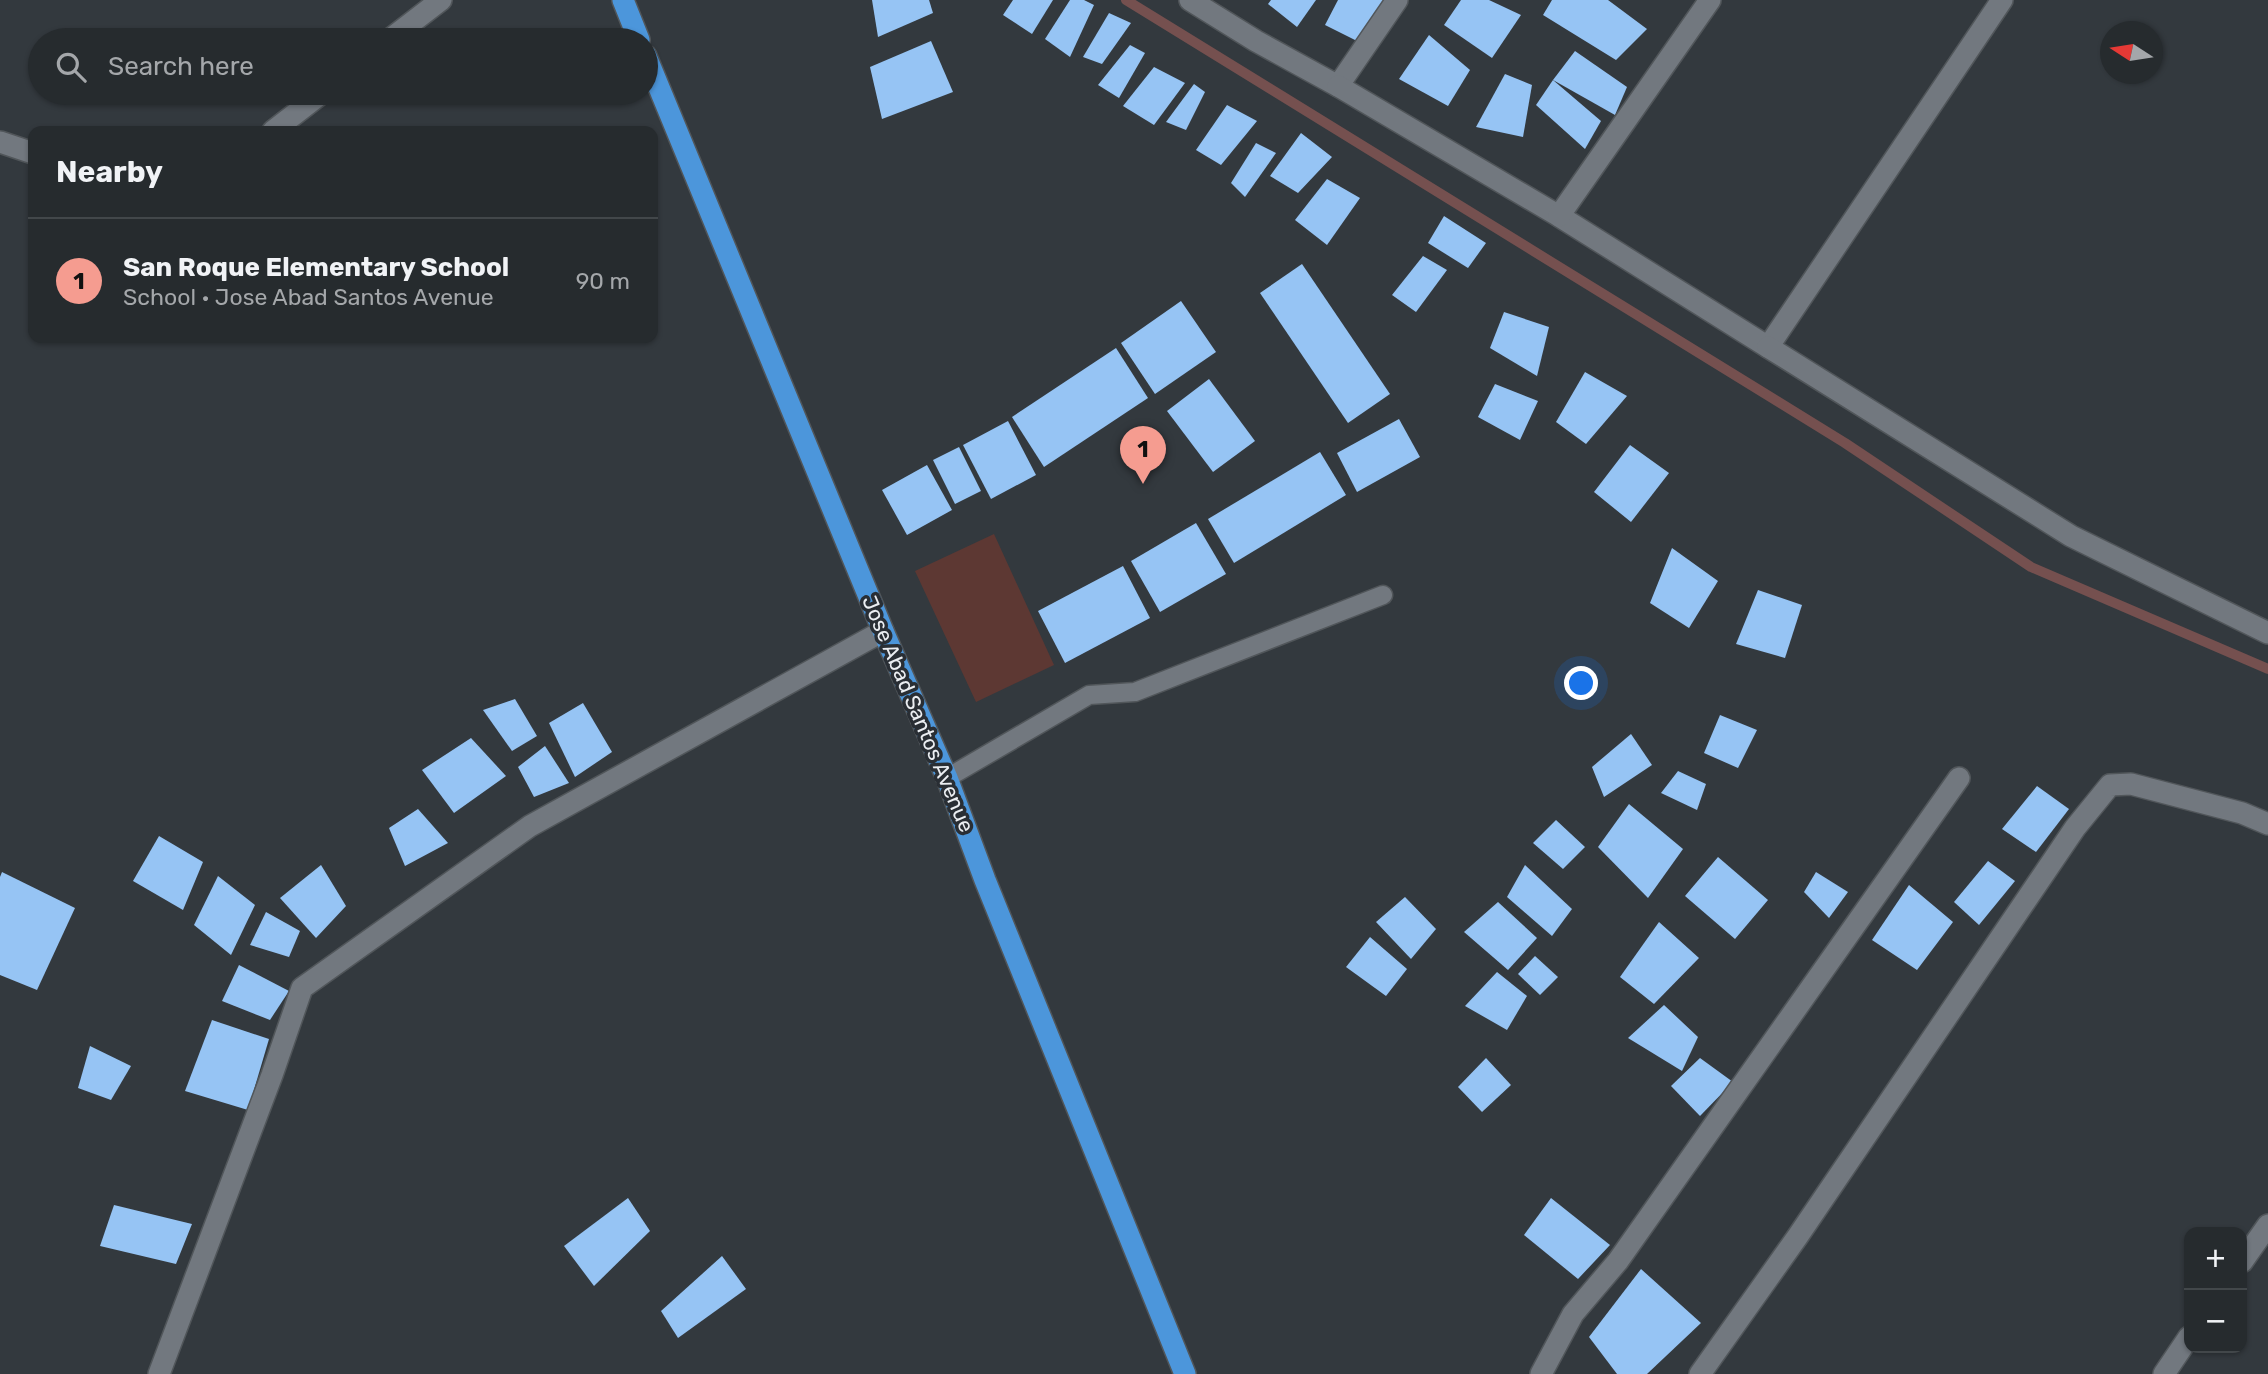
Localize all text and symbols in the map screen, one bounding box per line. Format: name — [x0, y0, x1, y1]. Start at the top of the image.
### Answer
north arrow — [2100, 21, 2163, 84]
search box — [28, 28, 658, 105]
icon: search — [52, 48, 90, 86]
text: Search here — [108, 51, 254, 82]
text: Nearby — [56, 154, 163, 190]
text: San Roque Elementary School — [123, 252, 509, 283]
text: 1 — [73, 267, 85, 295]
text: 90 m — [576, 267, 630, 295]
text: School · Jose Abad Santos Avenue — [123, 283, 494, 311]
pin: 1 — [1120, 426, 1166, 484]
street label: Jose Abad Santos Avenue — [857, 592, 980, 836]
your location — [1564, 666, 1598, 700]
map controls — [2184, 1227, 2247, 1353]
button: + — [2184, 1227, 2247, 1290]
button: − — [2184, 1290, 2247, 1353]

